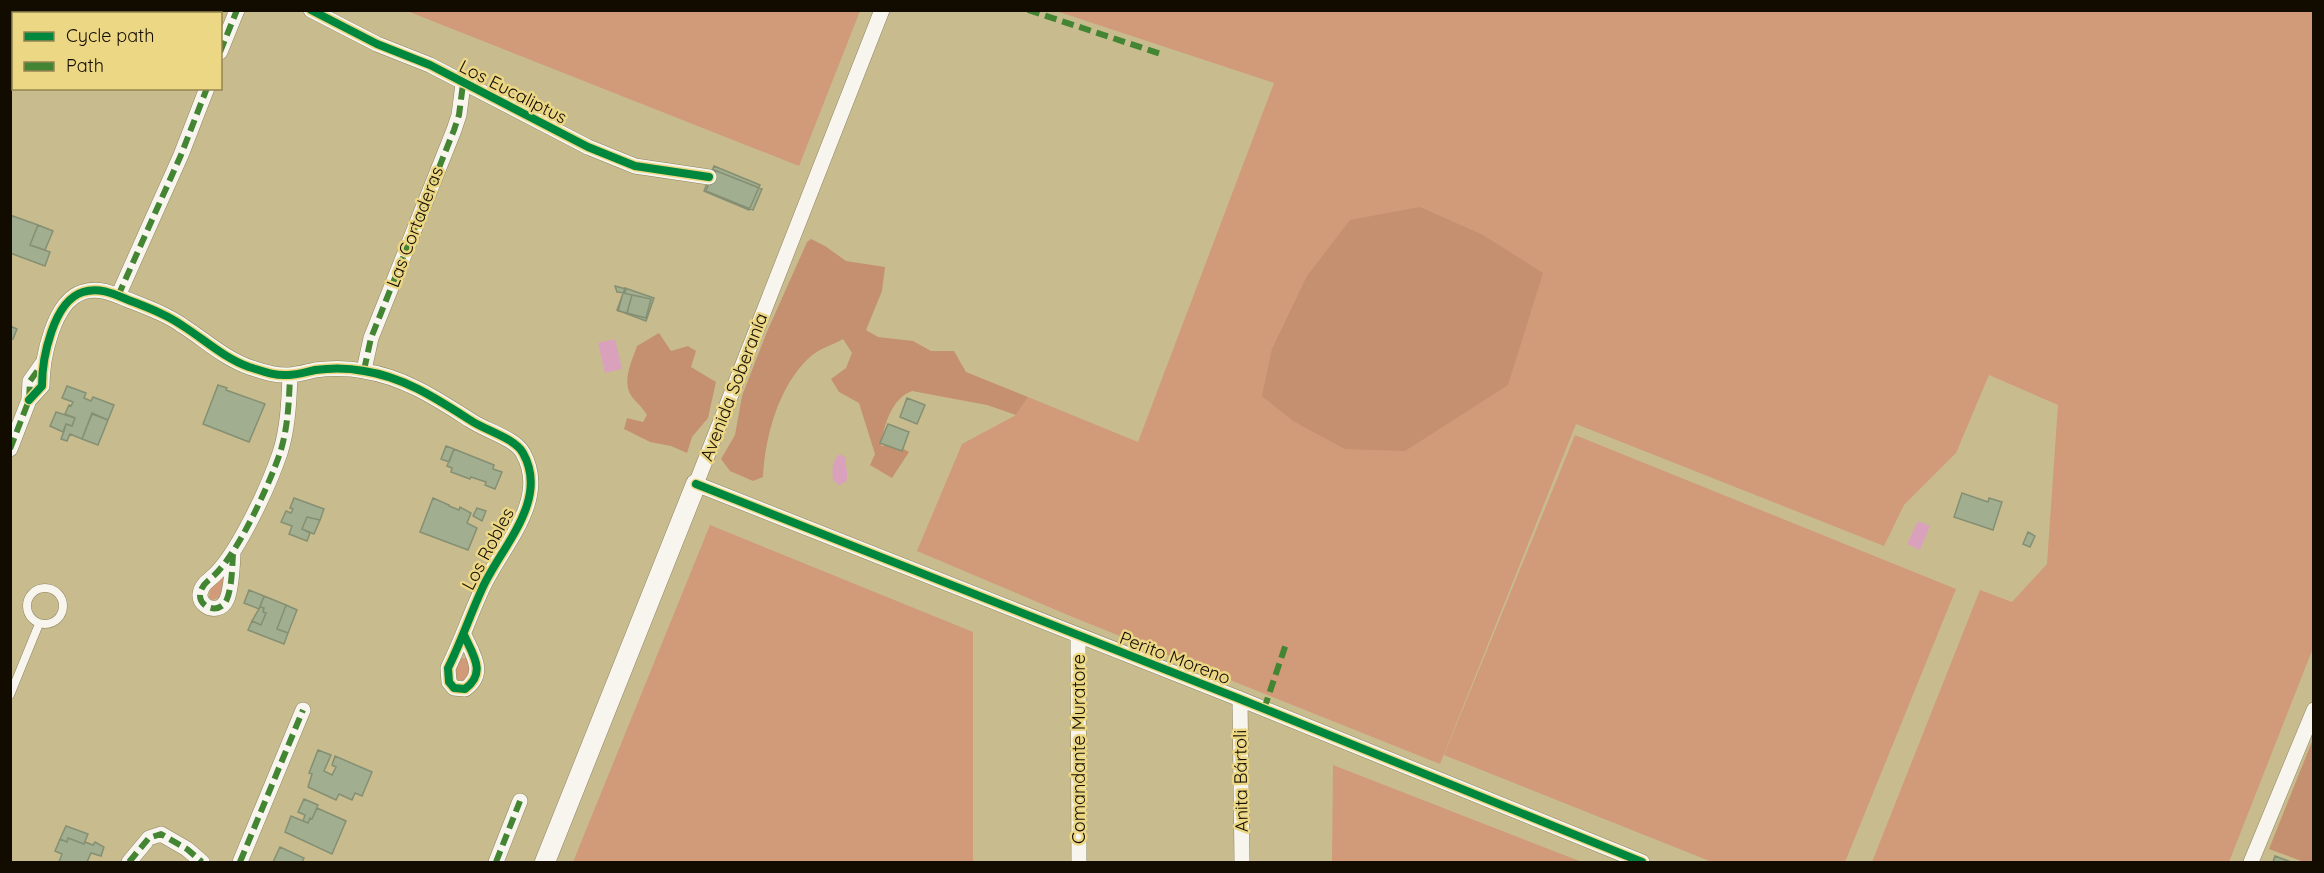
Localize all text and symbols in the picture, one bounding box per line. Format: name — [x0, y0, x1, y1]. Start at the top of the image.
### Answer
legend — [12, 12, 222, 90]
text: Cycle path — [66, 24, 154, 47]
text: Path — [66, 54, 104, 77]
street label: Los Eucaliptus — [455, 55, 571, 129]
street label: Las Cortaderas — [381, 163, 448, 290]
street label: Avenida Soberanía — [695, 310, 772, 464]
street label: Los Robles — [456, 504, 519, 594]
street label: Perito Moreno — [1116, 626, 1234, 689]
street label: Comandante Muratore — [1067, 654, 1090, 844]
street label: Anita Bártoli — [1228, 730, 1253, 832]

